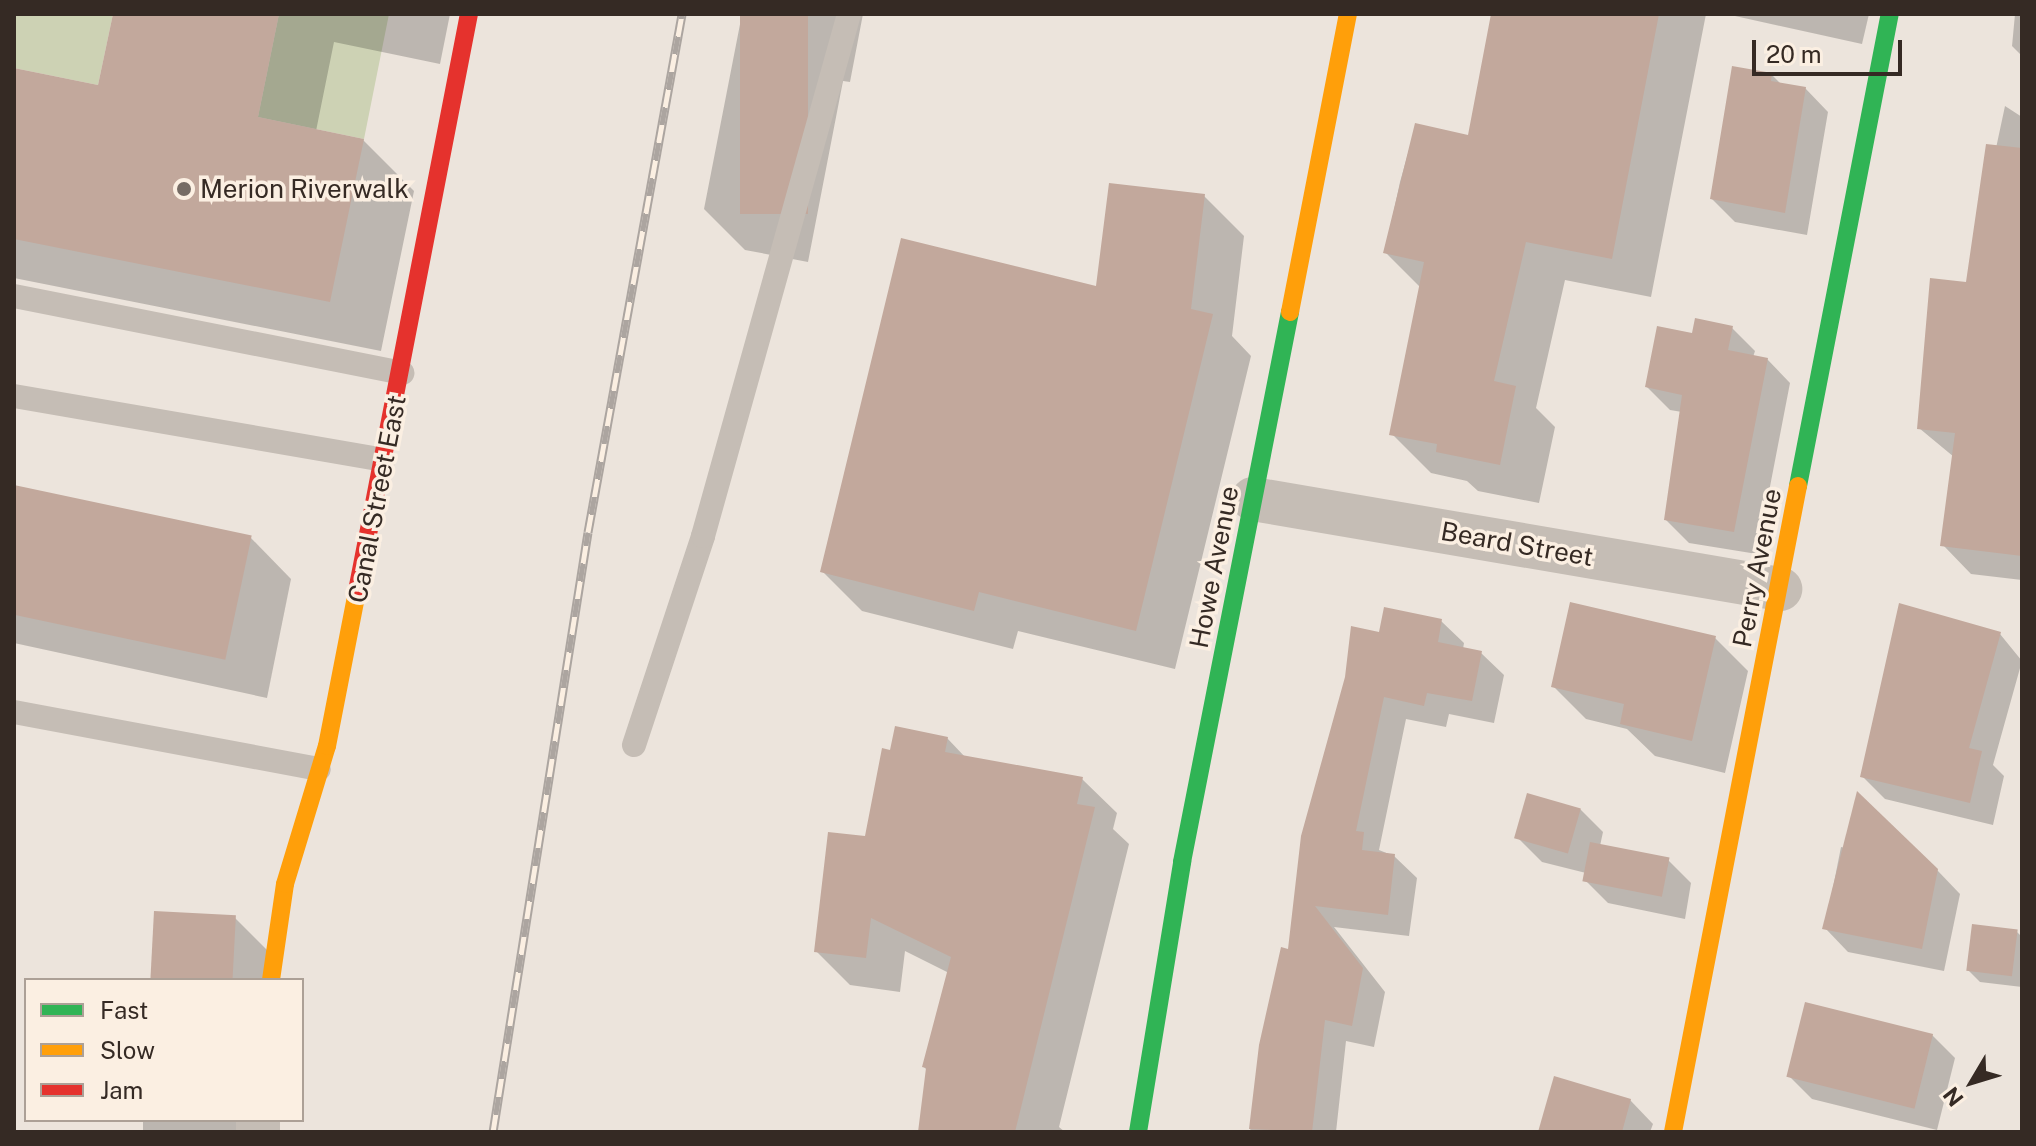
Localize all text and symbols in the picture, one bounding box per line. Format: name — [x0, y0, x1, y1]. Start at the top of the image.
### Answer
scale bar — [1756, 24, 1906, 74]
text: 20 m — [1766, 40, 1822, 68]
place label: Merion Riverwalk — [200, 173, 409, 205]
marker: Merion Riverwalk — [175, 180, 193, 198]
street label: Canal Street East — [342, 392, 412, 606]
street label: Howe Avenue — [1183, 483, 1245, 651]
street label: Perry Avenue — [1726, 486, 1788, 650]
street label: Beard Street — [1438, 515, 1596, 573]
legend — [24, 978, 304, 1122]
text: Fast — [100, 996, 148, 1024]
text: Slow — [100, 1036, 155, 1064]
north arrow — [1932, 1042, 2012, 1122]
text: Jam — [100, 1076, 143, 1104]
text: N — [1938, 1082, 1969, 1112]

